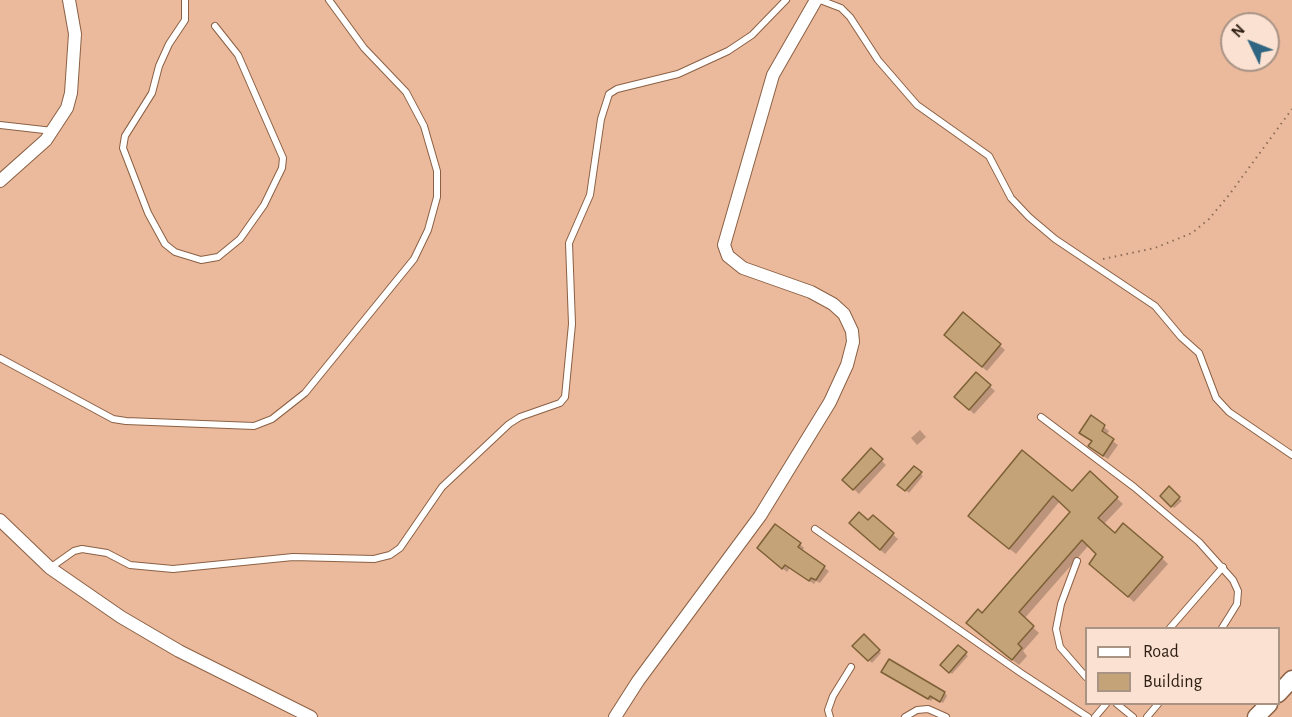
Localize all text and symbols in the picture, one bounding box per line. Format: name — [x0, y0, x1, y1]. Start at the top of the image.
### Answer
north arrow — [1220, 12, 1280, 72]
text: N — [1229, 22, 1248, 41]
legend — [1085, 627, 1280, 705]
text: Road — [1143, 643, 1179, 661]
text: Building — [1143, 673, 1202, 691]

